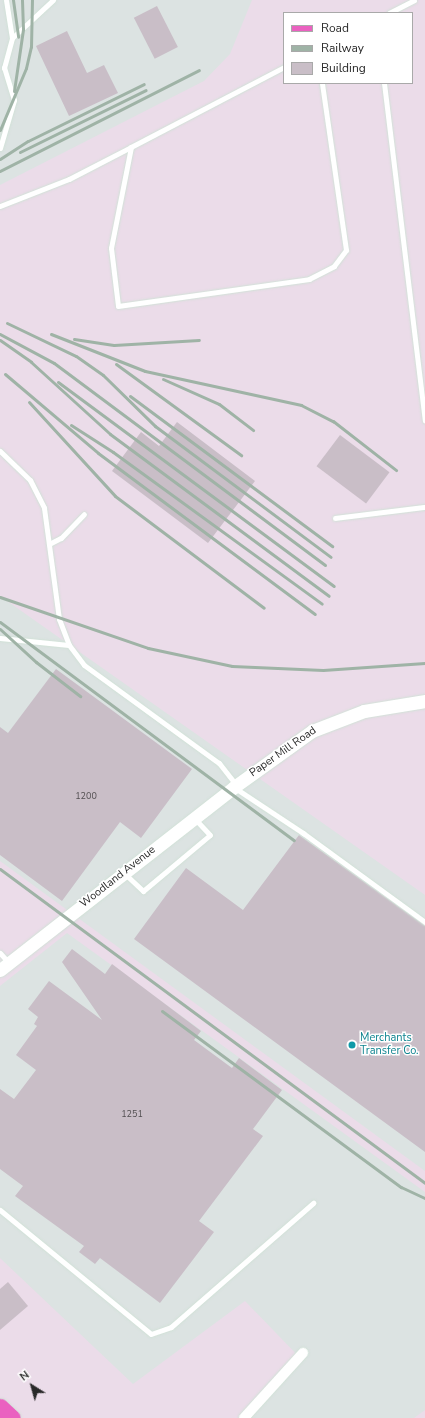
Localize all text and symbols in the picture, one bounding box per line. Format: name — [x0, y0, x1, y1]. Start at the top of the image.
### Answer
legend — [283, 12, 413, 84]
text: Road — [321, 20, 349, 36]
text: Railway — [321, 40, 364, 56]
text: Building — [321, 60, 366, 76]
street label: Paper Mill Road — [247, 724, 319, 780]
house number: 1200 — [75, 791, 97, 801]
street label: Woodland Avenue — [78, 843, 158, 911]
place label: Merchants Transfer Co. — [360, 1032, 419, 1058]
marker: Merchants Transfer Co. — [347, 1040, 357, 1050]
house number: 1251 — [121, 1109, 143, 1119]
north arrow — [12, 1366, 52, 1406]
text: N — [17, 1368, 32, 1384]

